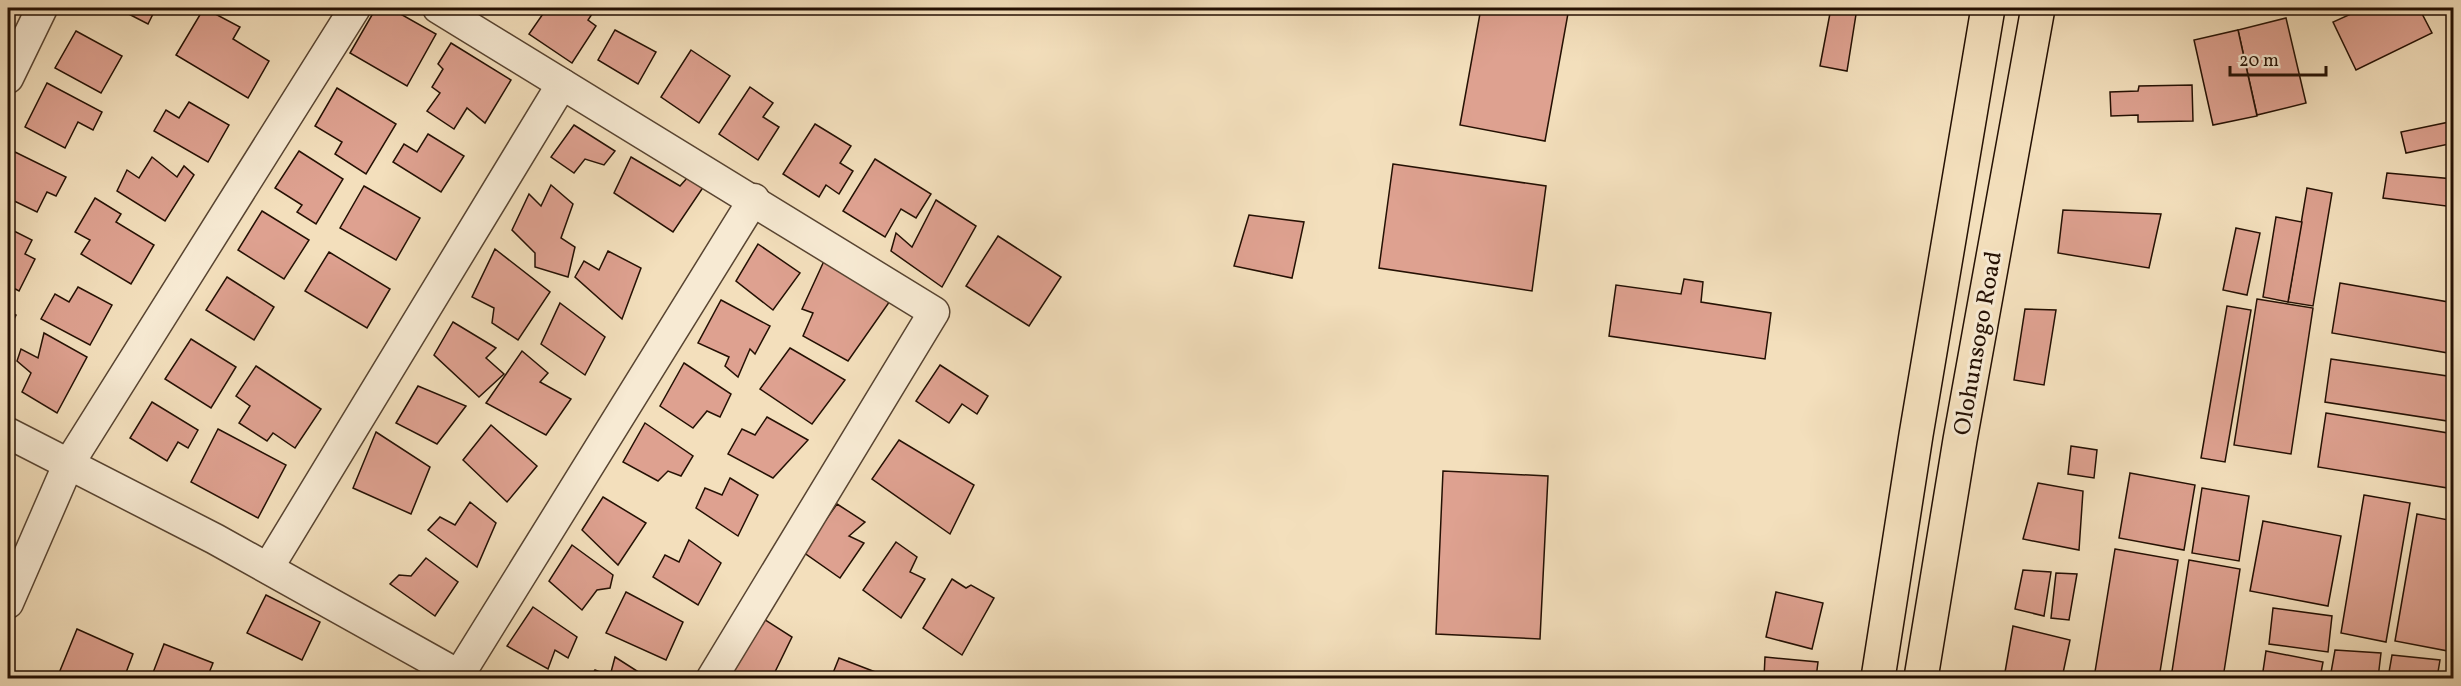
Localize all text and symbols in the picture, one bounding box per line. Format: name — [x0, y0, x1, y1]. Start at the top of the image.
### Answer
scale bar — [2230, 39, 2326, 77]
text: 20 m — [2239, 49, 2279, 74]
street label: Olohunsogo Road — [1946, 249, 2012, 438]

